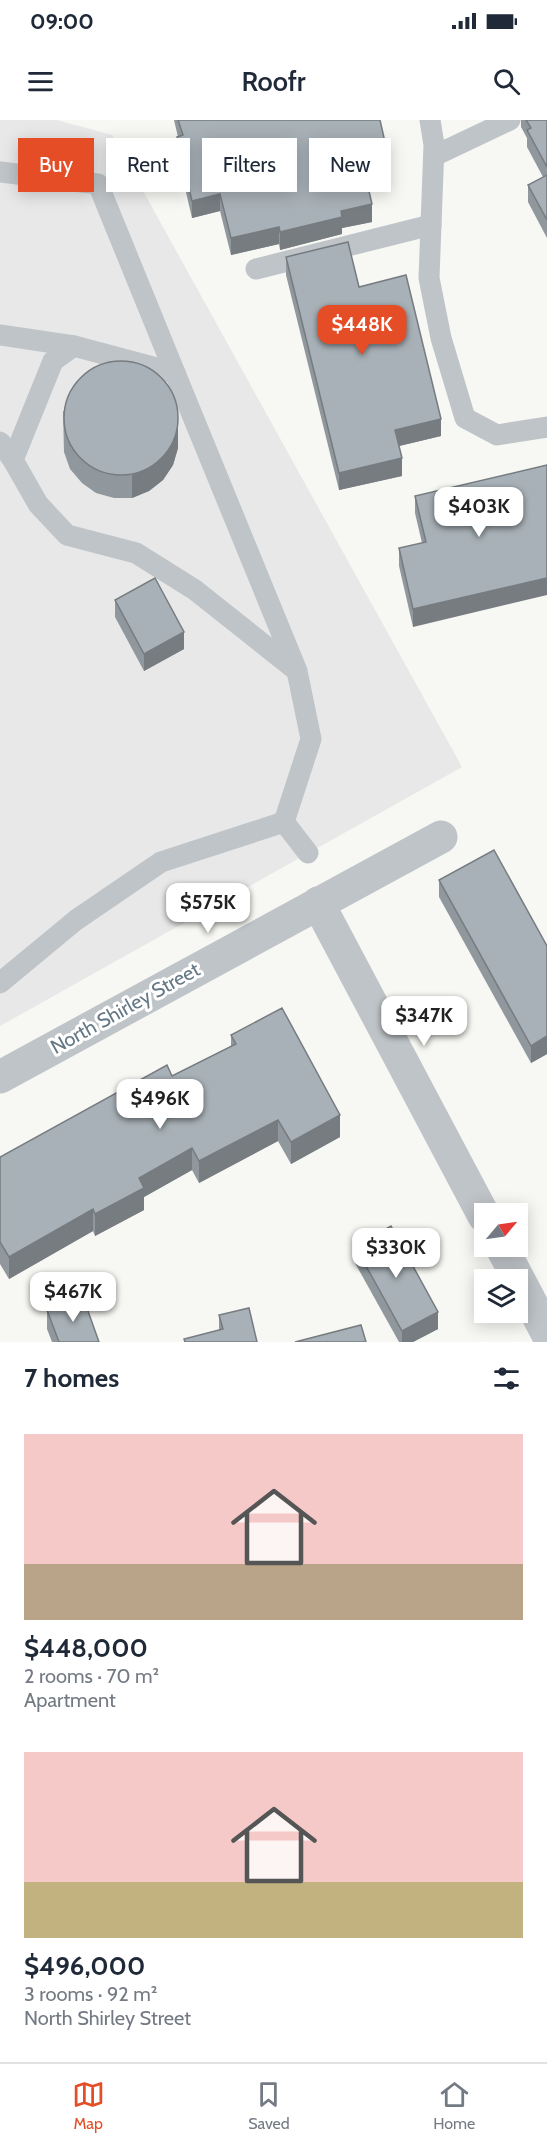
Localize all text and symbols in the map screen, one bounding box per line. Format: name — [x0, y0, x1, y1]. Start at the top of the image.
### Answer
text: 09:00 — [30, 8, 94, 35]
icon: menu — [24, 65, 57, 98]
text: Roofr — [241, 65, 306, 98]
icon: search — [490, 65, 523, 98]
chip: Buy — [18, 138, 94, 192]
chip: Rent — [106, 138, 190, 192]
chip: Filters — [202, 138, 297, 192]
chip: New — [309, 138, 391, 192]
pin: $448K — [320, 305, 404, 356]
text: $448K — [331, 312, 393, 336]
pin: $403K — [437, 487, 521, 538]
text: $403K — [448, 494, 510, 518]
pin: $575K — [166, 883, 250, 934]
text: $575K — [180, 890, 236, 914]
street label: North Shirley Street — [46, 957, 204, 1059]
pin: $347K — [382, 996, 466, 1047]
text: $347K — [395, 1003, 453, 1027]
pin: $496K — [118, 1079, 202, 1130]
text: $496K — [130, 1086, 190, 1110]
north arrow — [474, 1203, 528, 1257]
map controls — [474, 1203, 528, 1323]
pin: $330K — [354, 1228, 438, 1279]
text: $330K — [366, 1235, 426, 1259]
button: layers — [474, 1269, 528, 1323]
pin: $467K — [31, 1272, 115, 1323]
text: $467K — [44, 1279, 102, 1303]
text: 7 homes — [24, 1362, 119, 1394]
icon: filters — [490, 1362, 523, 1395]
icon: home — [220, 1473, 328, 1581]
text: $448,000 — [24, 1632, 148, 1664]
text: 2 rooms · 70 m² — [24, 1664, 159, 1688]
text: Apartment — [24, 1688, 116, 1712]
icon: home — [220, 1791, 328, 1899]
text: $496,000 — [24, 1950, 145, 1982]
text: 3 rooms · 92 m² — [24, 1982, 157, 2006]
text: North Shirley Street — [24, 2006, 191, 2030]
tab: Map — [72, 2078, 105, 2133]
tab: Saved — [248, 2078, 290, 2133]
tab: Home — [433, 2078, 475, 2133]

